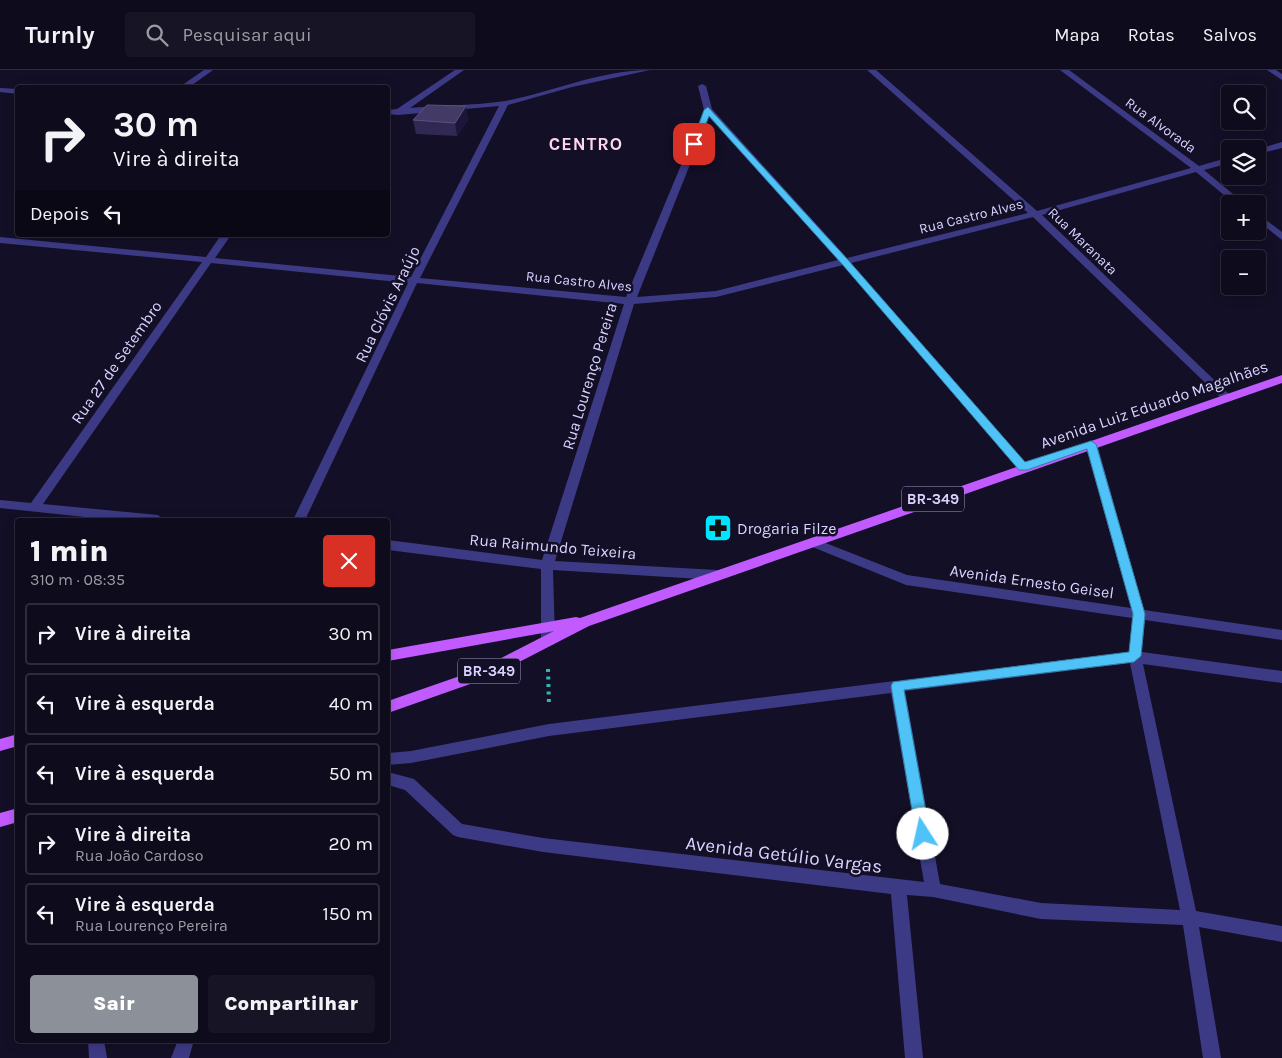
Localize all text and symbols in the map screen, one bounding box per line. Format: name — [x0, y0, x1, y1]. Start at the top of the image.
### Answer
search box — [125, 12, 475, 57]
text: Turnly — [25, 21, 95, 49]
icon: search — [143, 21, 171, 49]
text: Pesquisar aqui — [183, 24, 312, 46]
text: Mapa — [1054, 24, 1100, 46]
text: Rotas — [1128, 24, 1175, 46]
text: Salvos — [1203, 24, 1257, 46]
map controls — [1221, 85, 1266, 295]
button: search — [1221, 85, 1266, 130]
street label: Rua Alvorada — [1122, 94, 1199, 157]
text: 30 m — [113, 104, 199, 145]
icon: right — [30, 105, 95, 170]
pin — [673, 123, 715, 165]
icon: arrive — [680, 130, 708, 158]
district label: CENTRO — [549, 133, 623, 155]
button: layers — [1221, 140, 1266, 185]
text: Vire à direita — [113, 146, 240, 172]
street label: Rua Castro Alves — [917, 195, 1025, 238]
button: + — [1221, 195, 1266, 240]
icon: left — [99, 200, 127, 228]
text: Depois — [30, 203, 89, 225]
street label: Rua Maranata — [1045, 204, 1121, 279]
street label: Rua Clóvis Araújo — [351, 243, 424, 366]
button: − — [1221, 250, 1266, 295]
street label: Rua Castro Alves — [525, 267, 633, 296]
street label: Rua 27 de Setembro — [67, 297, 166, 427]
street label: Rua Lourenço Pereira — [558, 300, 621, 452]
street label: Avenida Luiz Eduardo Magalhães — [1038, 357, 1270, 452]
road number: BR-349 — [902, 486, 964, 512]
pharmacy icon: Drogaria Filze — [703, 513, 733, 543]
place label: Drogaria Filze — [737, 519, 837, 538]
street label: Rua Raimundo Teixeira — [469, 530, 637, 563]
text: 1 min — [30, 533, 109, 569]
button: close — [323, 535, 375, 587]
street label: Avenida Ernesto Geisel — [949, 561, 1115, 602]
text: 310 m · 08:35 — [30, 570, 125, 589]
icon: right — [32, 620, 60, 648]
text: Vire à direita — [75, 623, 191, 645]
text: 30 m — [328, 623, 373, 645]
road number: BR-349 — [458, 658, 520, 684]
icon: left — [32, 690, 60, 718]
text: Vire à esquerda — [75, 693, 215, 715]
text: 40 m — [329, 693, 373, 715]
icon: left — [32, 760, 60, 788]
text: Vire à esquerda — [75, 763, 215, 785]
text: 50 m — [329, 763, 373, 785]
position arrow — [896, 807, 948, 859]
text: Vire à direita — [75, 824, 191, 846]
icon: right — [32, 830, 60, 858]
street label: Avenida Getúlio Vargas — [684, 832, 883, 878]
text: 20 m — [328, 833, 373, 855]
text: Rua João Cardoso — [75, 846, 203, 865]
text: Vire à esquerda — [75, 894, 215, 916]
icon: left — [32, 900, 60, 928]
text: 150 m — [322, 903, 373, 925]
text: Rua Lourenço Pereira — [75, 916, 228, 935]
button: Sair — [30, 975, 198, 1033]
button: Compartilhar — [208, 975, 375, 1033]

